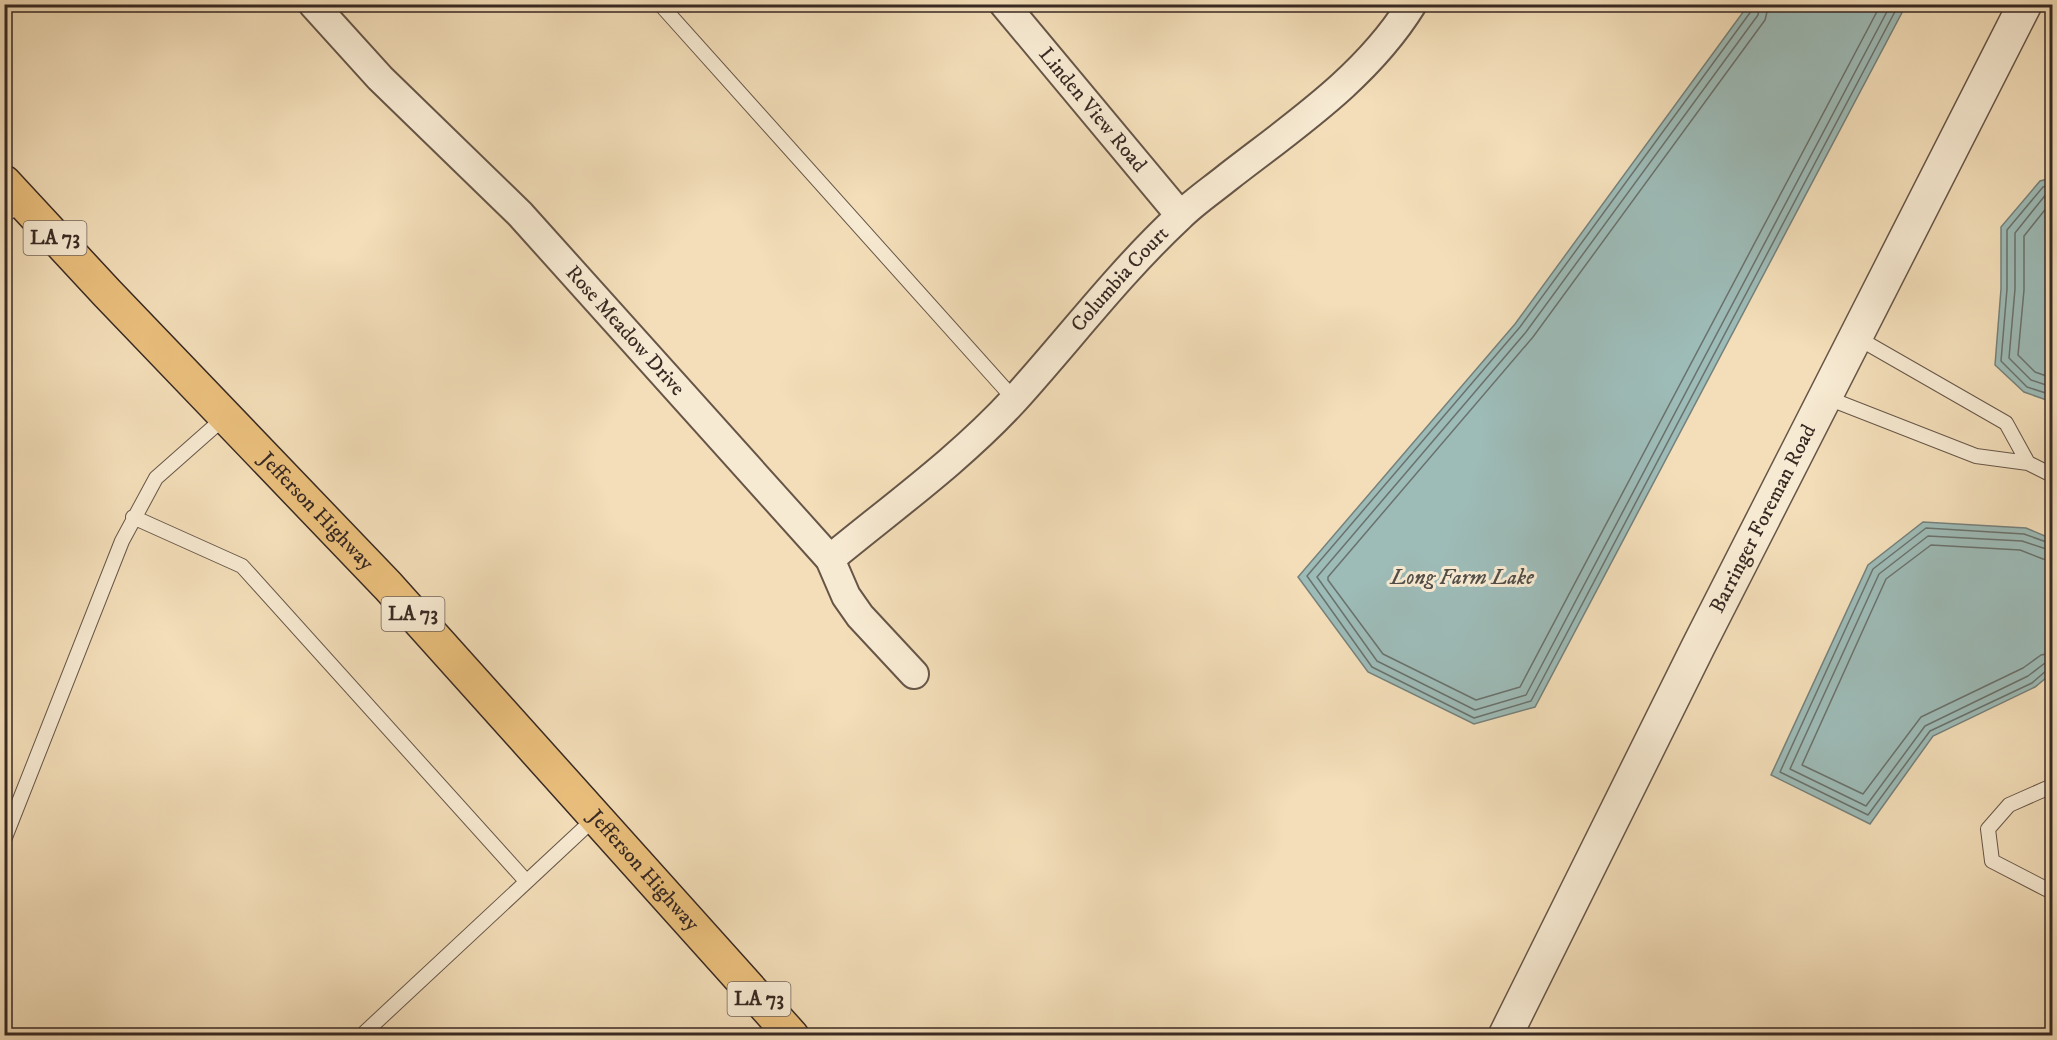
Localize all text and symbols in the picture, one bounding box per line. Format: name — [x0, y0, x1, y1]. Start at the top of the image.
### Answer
street label: Linden View Road — [1033, 42, 1152, 178]
road number: LA 73 — [23, 221, 86, 255]
street label: Columbia Court — [1065, 221, 1175, 338]
street label: Rose Meadow Drive — [560, 260, 690, 402]
street label: Barringer Foreman Road — [1704, 420, 1822, 618]
street label: Jefferson Highway — [252, 445, 380, 577]
water label: Long Farm Lake — [1388, 564, 1534, 591]
road number: LA 73 — [382, 597, 444, 631]
street label: Jefferson Highway — [581, 803, 705, 937]
road number: LA 73 — [728, 982, 790, 1016]

